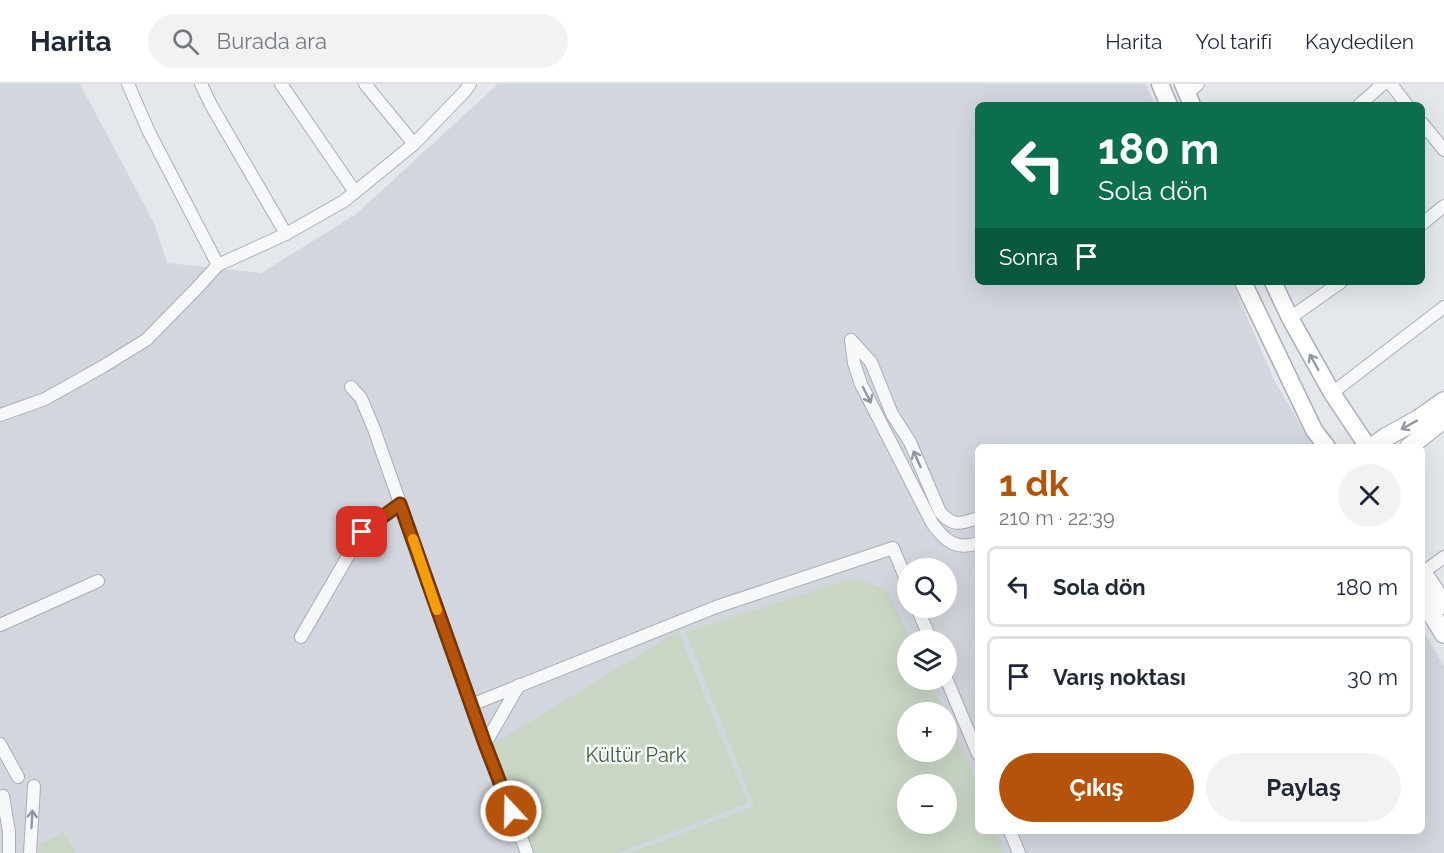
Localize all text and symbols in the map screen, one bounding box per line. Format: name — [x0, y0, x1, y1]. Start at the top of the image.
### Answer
search box — [148, 14, 568, 68]
text: Harita — [30, 25, 112, 58]
icon: search — [169, 25, 202, 58]
text: Burada ara — [217, 28, 327, 54]
text: Harita — [1105, 29, 1162, 54]
text: Yol tarifi — [1195, 29, 1272, 54]
text: Kaydedilen — [1305, 29, 1414, 54]
text: 180 m — [1098, 125, 1219, 174]
icon: left — [999, 126, 1077, 204]
text: Sola dön — [1098, 175, 1208, 206]
icon: arrive — [1070, 240, 1103, 273]
text: Sonra — [999, 244, 1058, 270]
one-way arrow — [1308, 354, 1320, 371]
one-way arrow — [862, 386, 873, 404]
one-way arrow — [1400, 420, 1418, 431]
one-way arrow — [911, 450, 922, 468]
text: 1 dk — [999, 462, 1069, 504]
button: close — [1338, 464, 1401, 527]
pin — [336, 506, 387, 557]
text: 210 m · 22:39 — [999, 506, 1115, 530]
icon: arrive — [345, 515, 378, 548]
map controls — [897, 558, 957, 834]
button: search — [897, 558, 957, 618]
icon: left — [1002, 570, 1035, 603]
text: Sola dön — [1053, 574, 1146, 600]
text: 180 m — [1336, 574, 1398, 600]
button: layers — [897, 630, 957, 690]
icon: arrive — [1002, 660, 1035, 693]
text: Varış noktası — [1053, 664, 1186, 690]
text: 30 m — [1347, 664, 1398, 690]
button: + — [897, 702, 957, 762]
park label: Kültür Park — [586, 743, 687, 767]
button: Çıkış — [999, 753, 1194, 822]
button: Paylaş — [1206, 753, 1401, 822]
button: − — [897, 774, 957, 834]
position arrow — [479, 779, 543, 843]
one-way arrow — [26, 810, 37, 830]

